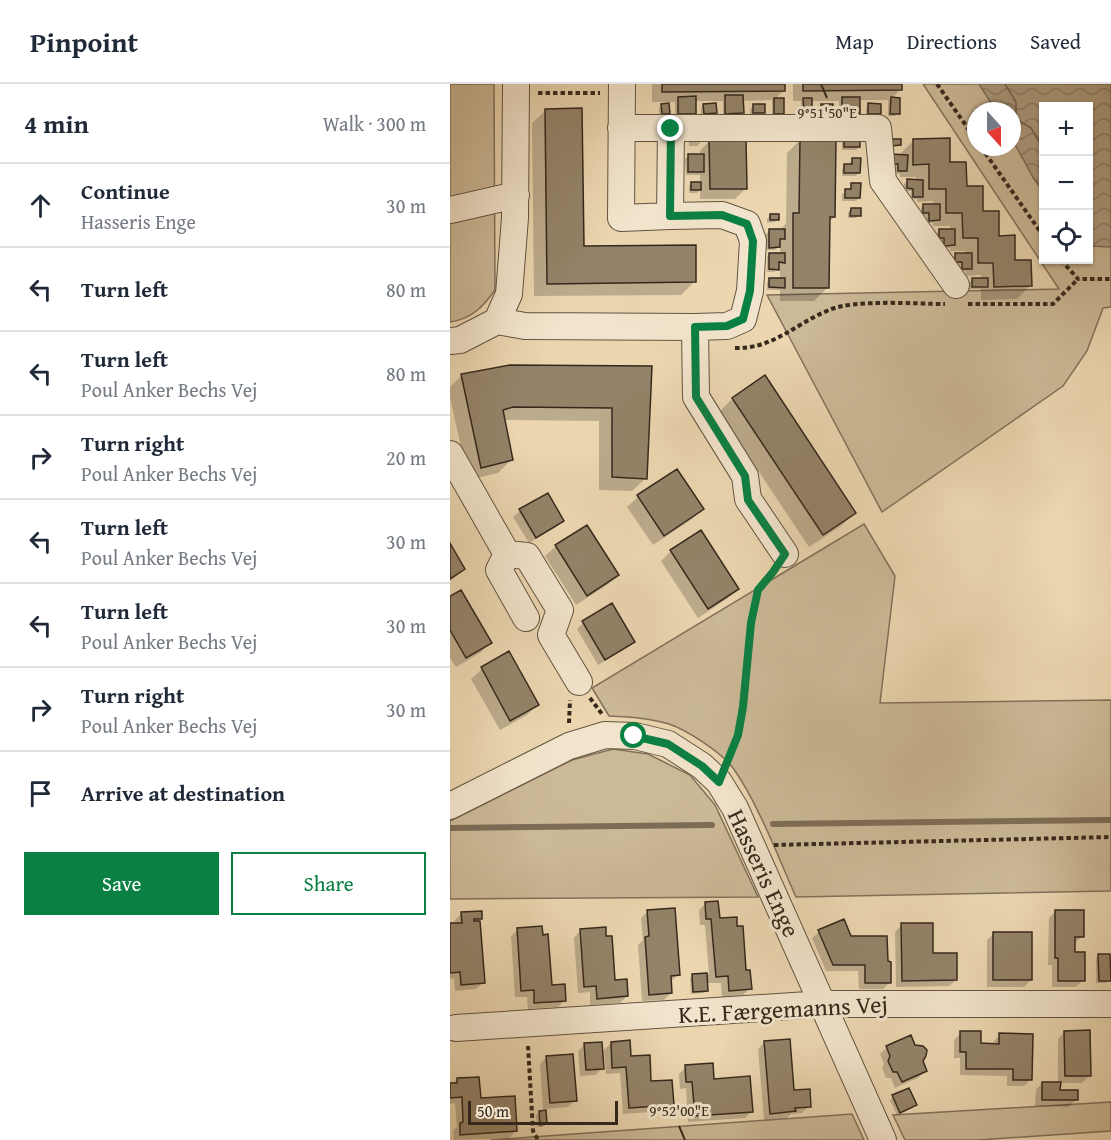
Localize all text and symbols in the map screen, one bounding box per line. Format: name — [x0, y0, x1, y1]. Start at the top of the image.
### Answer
text: Pinpoint — [30, 21, 138, 62]
text: Map — [835, 26, 874, 57]
text: Directions — [907, 26, 997, 57]
text: Saved — [1030, 26, 1081, 57]
text: 9°51'50"E — [797, 102, 857, 123]
north arrow — [967, 102, 1021, 156]
map controls — [1039, 102, 1093, 264]
button: + — [1039, 102, 1093, 156]
text: 4 min — [24, 104, 89, 143]
text: Walk · 300 m — [323, 109, 426, 138]
route end — [657, 115, 683, 141]
button: − — [1039, 156, 1093, 210]
text: Continue — [81, 175, 170, 207]
icon: ahead — [24, 189, 57, 222]
text: 30 m — [386, 191, 426, 220]
text: Hasseris Enge — [81, 207, 196, 236]
button: locate — [1039, 210, 1093, 264]
icon: left — [24, 273, 57, 306]
text: Turn left — [81, 273, 168, 305]
text: 80 m — [386, 275, 426, 304]
text: Turn left — [81, 343, 168, 375]
icon: left — [24, 357, 57, 390]
text: 80 m — [386, 359, 426, 388]
text: Poul Anker Bechs Vej — [81, 375, 257, 404]
text: Turn right — [81, 427, 184, 459]
icon: right — [24, 441, 57, 474]
text: 20 m — [386, 443, 426, 472]
text: Poul Anker Bechs Vej — [81, 459, 257, 488]
text: Turn left — [81, 511, 168, 543]
icon: left — [24, 525, 57, 558]
text: 30 m — [386, 527, 426, 556]
text: Poul Anker Bechs Vej — [81, 543, 257, 572]
text: Turn left — [81, 595, 168, 627]
icon: left — [24, 609, 57, 642]
text: 30 m — [386, 611, 426, 640]
text: Poul Anker Bechs Vej — [81, 627, 257, 656]
text: Turn right — [81, 679, 184, 711]
icon: right — [24, 693, 57, 726]
text: 30 m — [386, 695, 426, 724]
text: Poul Anker Bechs Vej — [81, 711, 257, 740]
route start — [620, 722, 646, 748]
icon: arrive — [24, 777, 57, 810]
text: Arrive at destination — [81, 777, 285, 809]
street label: Hasseris Enge — [719, 803, 809, 943]
button: Save — [24, 852, 219, 915]
button: Share — [231, 852, 426, 915]
street label: K.E. Færgemanns Vej — [677, 986, 889, 1032]
scale bar — [468, 1098, 618, 1126]
text: 50 m — [477, 1099, 509, 1123]
text: 9°52'00"E — [649, 1100, 709, 1121]

